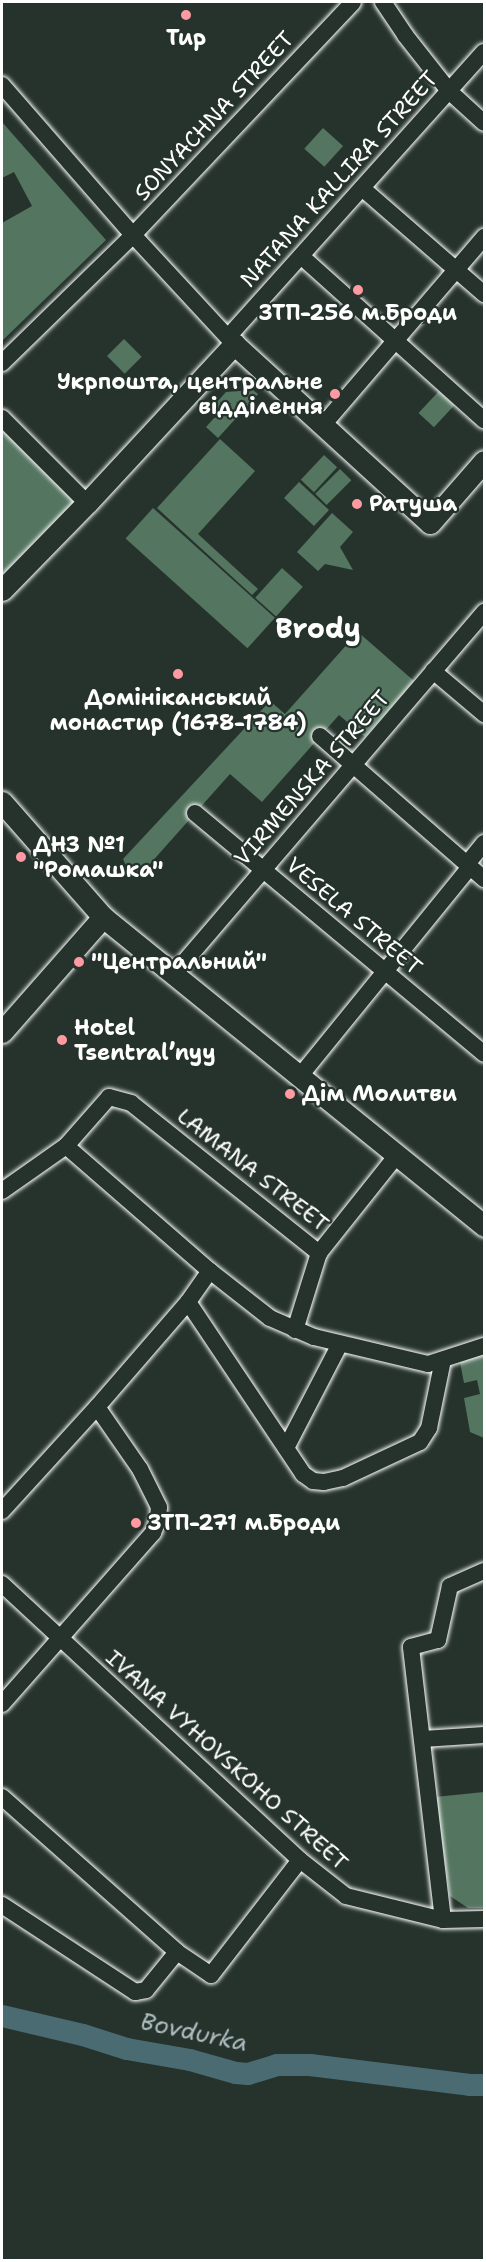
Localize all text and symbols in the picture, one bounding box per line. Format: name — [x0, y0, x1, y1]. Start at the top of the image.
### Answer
marker: Тир — [179, 8, 193, 22]
place label: Тир — [166, 25, 206, 51]
street label: SONYACHNA STREET — [129, 26, 299, 206]
street label: NATANA KALLIRA STREET — [235, 65, 443, 293]
marker: ЗТП-256 м.Броди — [351, 283, 365, 297]
place label: ЗТП-256 м.Броди — [259, 300, 457, 326]
place label: Укрпошта, центральне відділення — [57, 368, 323, 420]
marker: Укрпошта, центральне відділення — [328, 387, 342, 401]
place label: Ратуша — [369, 491, 457, 517]
marker: Ратуша — [350, 497, 364, 511]
district label: Brody — [275, 611, 361, 645]
marker: Домініканський монастир (1678-1784) — [171, 667, 185, 681]
place label: Домініканський монастир (1678-1784) — [49, 684, 307, 736]
street label: VIRMENSKA STREET — [229, 685, 395, 871]
place label: ДНЗ №1 "Ромашка" — [33, 831, 164, 882]
marker: ДНЗ №1 "Ромашка" — [14, 850, 28, 864]
street label: VESELA STREET — [281, 851, 427, 981]
place label: "Центральний" — [91, 949, 267, 975]
marker: "Центральний" — [72, 955, 86, 969]
place label: Hotel Tsentralʹnyy — [74, 1014, 216, 1066]
marker: Hotel Tsentralʹnyy — [55, 1033, 69, 1047]
place label: Дім Молитви — [302, 1081, 457, 1107]
marker: Дім Молитви — [283, 1087, 297, 1101]
street label: LAMANA STREET — [172, 1103, 334, 1237]
place label: ЗТП-271 м.Броди — [148, 1510, 340, 1536]
marker: ЗТП-271 м.Броди — [129, 1516, 143, 1530]
street label: IVANA VYHOVSKOHO STREET — [100, 1644, 354, 1876]
water label: Bovdurka — [138, 2008, 250, 2058]

